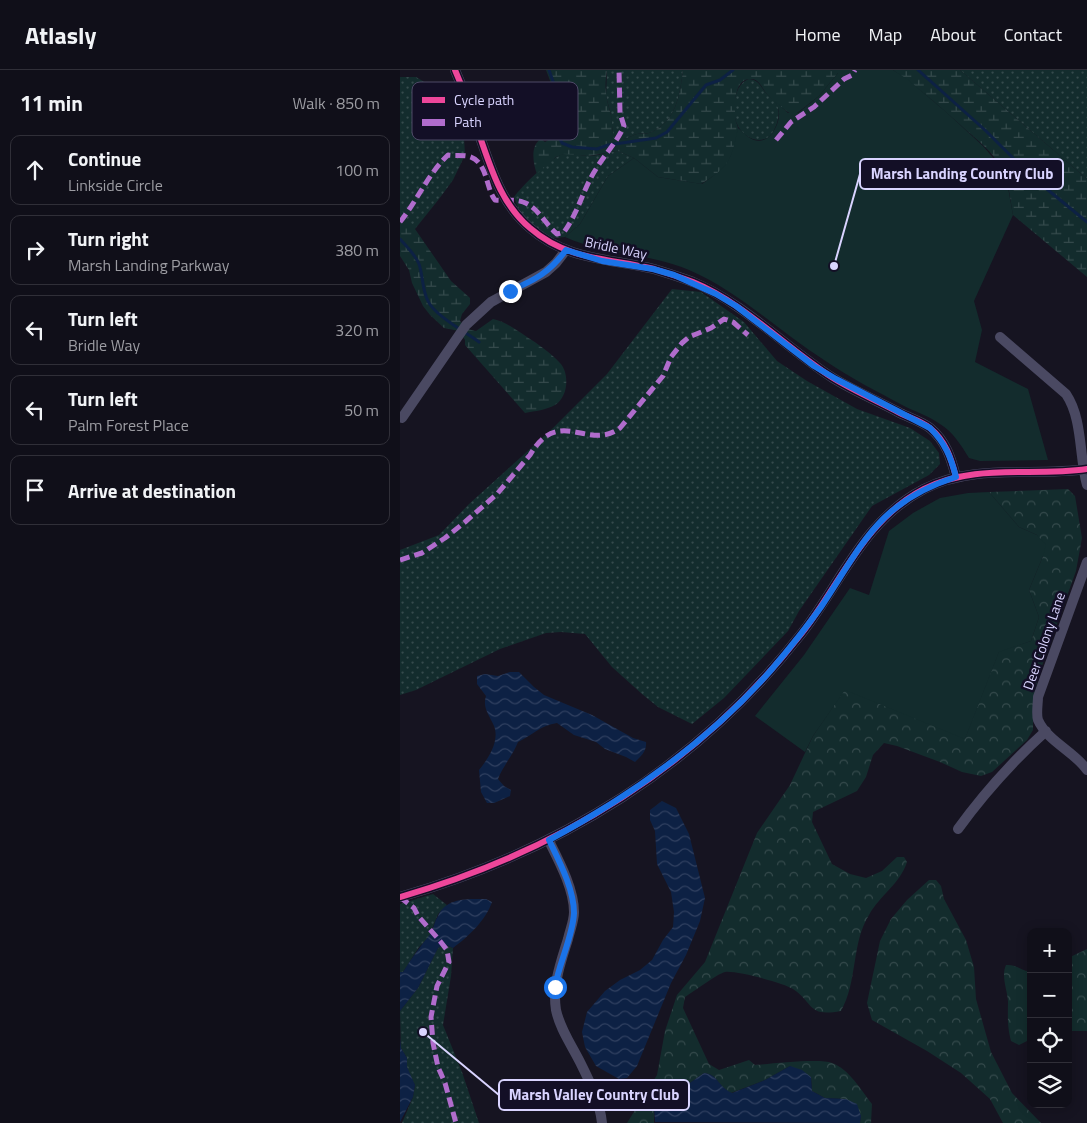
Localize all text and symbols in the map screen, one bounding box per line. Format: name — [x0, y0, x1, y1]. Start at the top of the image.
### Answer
text: Atlasly — [25, 17, 96, 53]
text: Home — [795, 21, 841, 48]
text: Map — [869, 21, 902, 48]
text: About — [930, 21, 976, 48]
text: Contact — [1004, 21, 1062, 48]
legend — [412, 82, 578, 140]
text: 11 min — [20, 87, 83, 119]
text: Cycle path — [454, 89, 514, 110]
text: Walk · 850 m — [292, 91, 380, 115]
text: Path — [454, 111, 482, 132]
text: Continue — [68, 144, 141, 173]
icon: ahead — [21, 156, 49, 184]
text: 100 m — [335, 158, 379, 182]
callout: Marsh Landing Country Club — [860, 159, 1063, 189]
text: Marsh Landing Country Club — [871, 162, 1053, 185]
text: Linkside Circle — [68, 173, 163, 197]
text: Turn right — [68, 224, 149, 253]
street label: Bridle Way — [583, 231, 649, 264]
icon: right — [21, 236, 49, 264]
text: 380 m — [335, 238, 379, 262]
text: Marsh Landing Parkway — [68, 253, 230, 277]
route end — [499, 280, 522, 303]
text: Turn left — [68, 304, 138, 333]
icon: left — [21, 316, 49, 344]
text: 320 m — [335, 318, 379, 342]
text: Bridle Way — [68, 333, 140, 357]
text: Turn left — [68, 384, 138, 413]
icon: left — [21, 396, 49, 424]
text: 50 m — [344, 398, 379, 422]
text: Palm Forest Place — [68, 413, 189, 437]
icon: arrive — [21, 476, 49, 504]
text: Arrive at destination — [68, 476, 236, 505]
street label: Deer Colony Lane — [1017, 589, 1070, 693]
map controls — [1027, 928, 1072, 1108]
button: + — [1027, 928, 1072, 973]
button: − — [1027, 973, 1072, 1018]
route start — [544, 976, 567, 999]
button: locate — [1027, 1018, 1072, 1063]
button: layers — [1027, 1063, 1072, 1108]
callout: Marsh Valley Country Club — [499, 1080, 689, 1110]
text: Marsh Valley Country Club — [509, 1083, 679, 1106]

